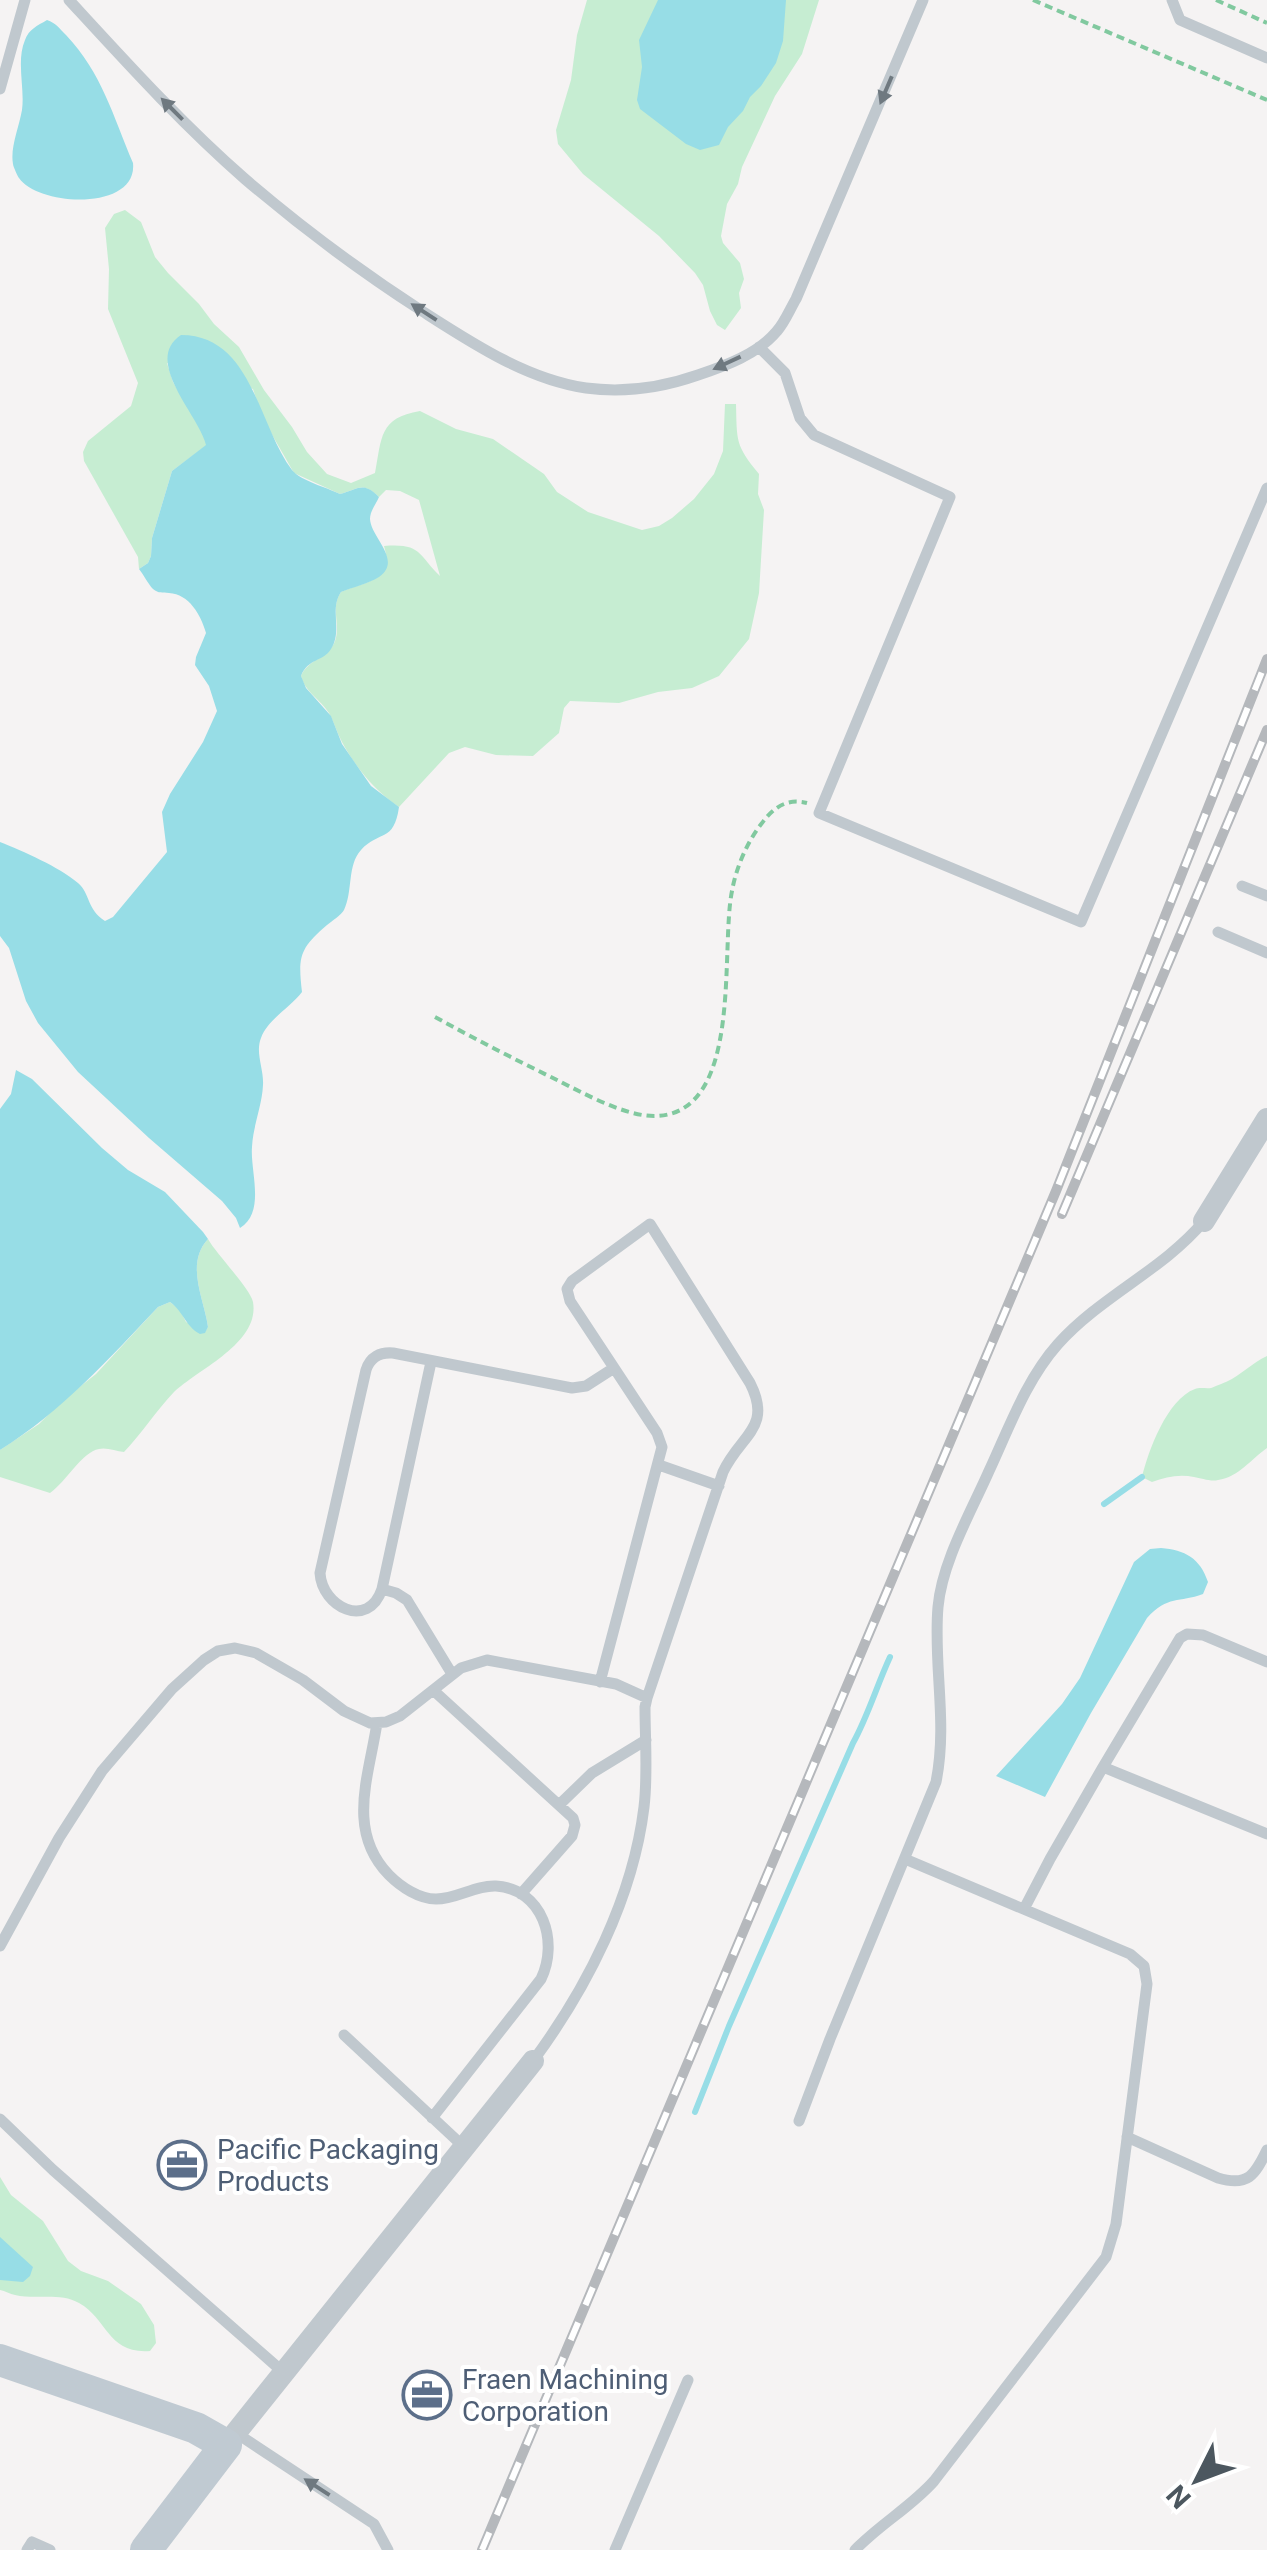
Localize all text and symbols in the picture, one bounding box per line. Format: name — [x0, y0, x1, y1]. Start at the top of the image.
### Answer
one-way arrow — [877, 75, 893, 105]
one-way arrow — [160, 98, 184, 121]
one-way arrow — [411, 304, 438, 322]
one-way arrow — [712, 355, 741, 372]
place label: Pacific Packaging Products — [217, 2133, 439, 2198]
office icon: Pacific Packaging Products — [156, 2139, 208, 2191]
place label: Fraen Machining Corporation — [462, 2363, 669, 2428]
office icon: Fraen Machining Corporation — [401, 2369, 453, 2421]
north arrow — [1147, 2430, 1247, 2530]
one-way arrow — [304, 2478, 331, 2496]
text: N — [1160, 2478, 1198, 2515]

